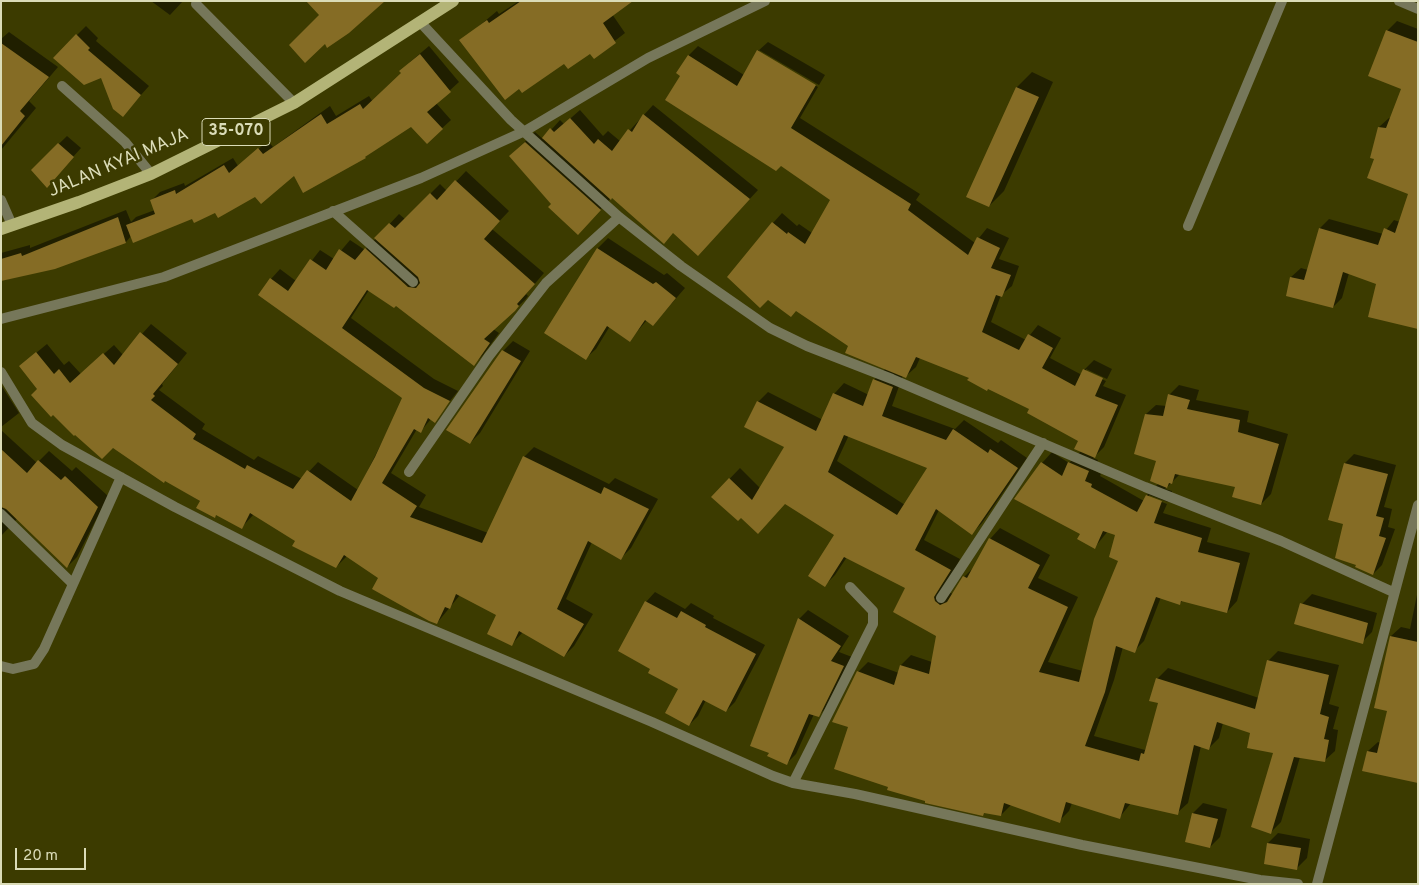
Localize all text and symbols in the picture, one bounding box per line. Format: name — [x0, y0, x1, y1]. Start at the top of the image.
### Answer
road number: 35-070 — [202, 118, 270, 146]
street label: JALAN KYAI MAJA — [46, 125, 192, 203]
scale bar — [18, 838, 89, 870]
text: 20 m — [23, 847, 58, 866]

